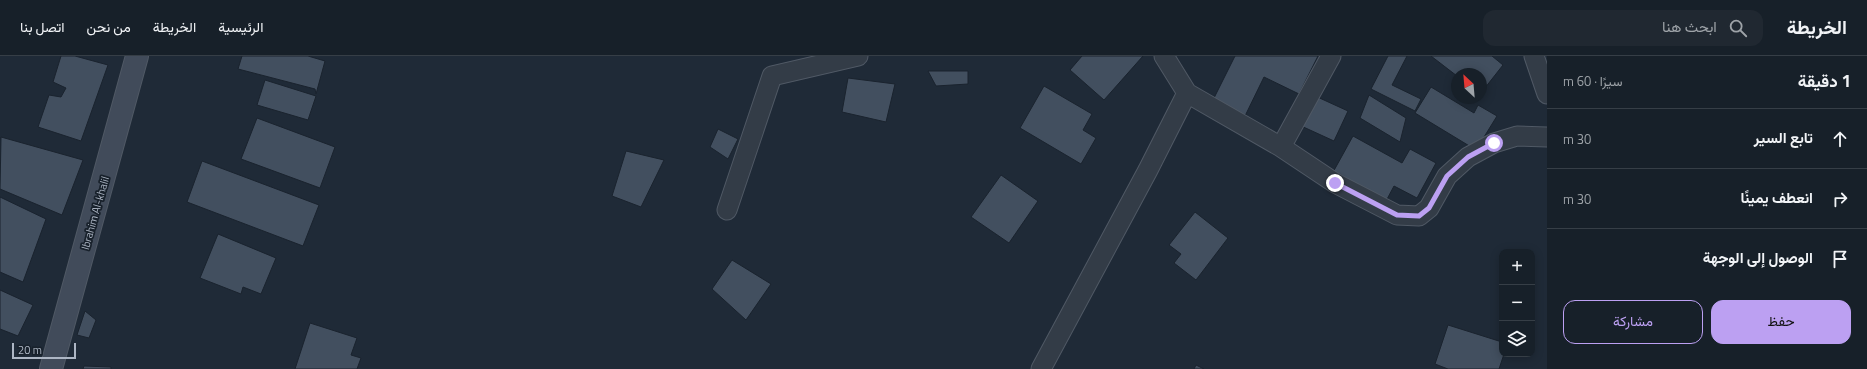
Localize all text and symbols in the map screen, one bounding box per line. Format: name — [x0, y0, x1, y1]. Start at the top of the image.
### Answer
search box — [1483, 10, 1763, 46]
text: الخريطة — [1787, 12, 1847, 41]
text: ابحث هنا — [1662, 15, 1717, 38]
text: اتصل بنا — [20, 16, 65, 37]
text: من نحن — [87, 16, 131, 37]
text: الخريطة — [153, 16, 196, 37]
text: الرئيسية — [218, 16, 263, 37]
icon: search — [1727, 17, 1749, 39]
north arrow — [1451, 68, 1487, 104]
text: 1 دقيقة — [1798, 68, 1851, 94]
text: سيرًا · 60 m — [1563, 71, 1622, 91]
text: تابع السير — [1754, 126, 1813, 149]
icon: ahead — [1829, 128, 1851, 150]
text: 30 m — [1563, 129, 1591, 149]
route start — [1485, 134, 1503, 152]
street label: Ibrahim Al-khalil — [77, 174, 113, 252]
route end — [1326, 174, 1344, 192]
text: انعطف يمينًا — [1741, 186, 1813, 209]
icon: right — [1829, 188, 1851, 210]
text: 30 m — [1563, 189, 1591, 209]
text: الوصول إلى الوجهة — [1703, 246, 1813, 269]
icon: arrive — [1829, 248, 1851, 270]
map controls — [1499, 249, 1535, 357]
button: + — [1499, 249, 1535, 285]
button: − — [1499, 285, 1535, 321]
button: مشاركة — [1563, 300, 1703, 344]
button: حفظ — [1711, 300, 1851, 344]
button: layers — [1499, 321, 1535, 357]
scale bar — [12, 341, 76, 360]
text: 20 m — [18, 342, 42, 358]

